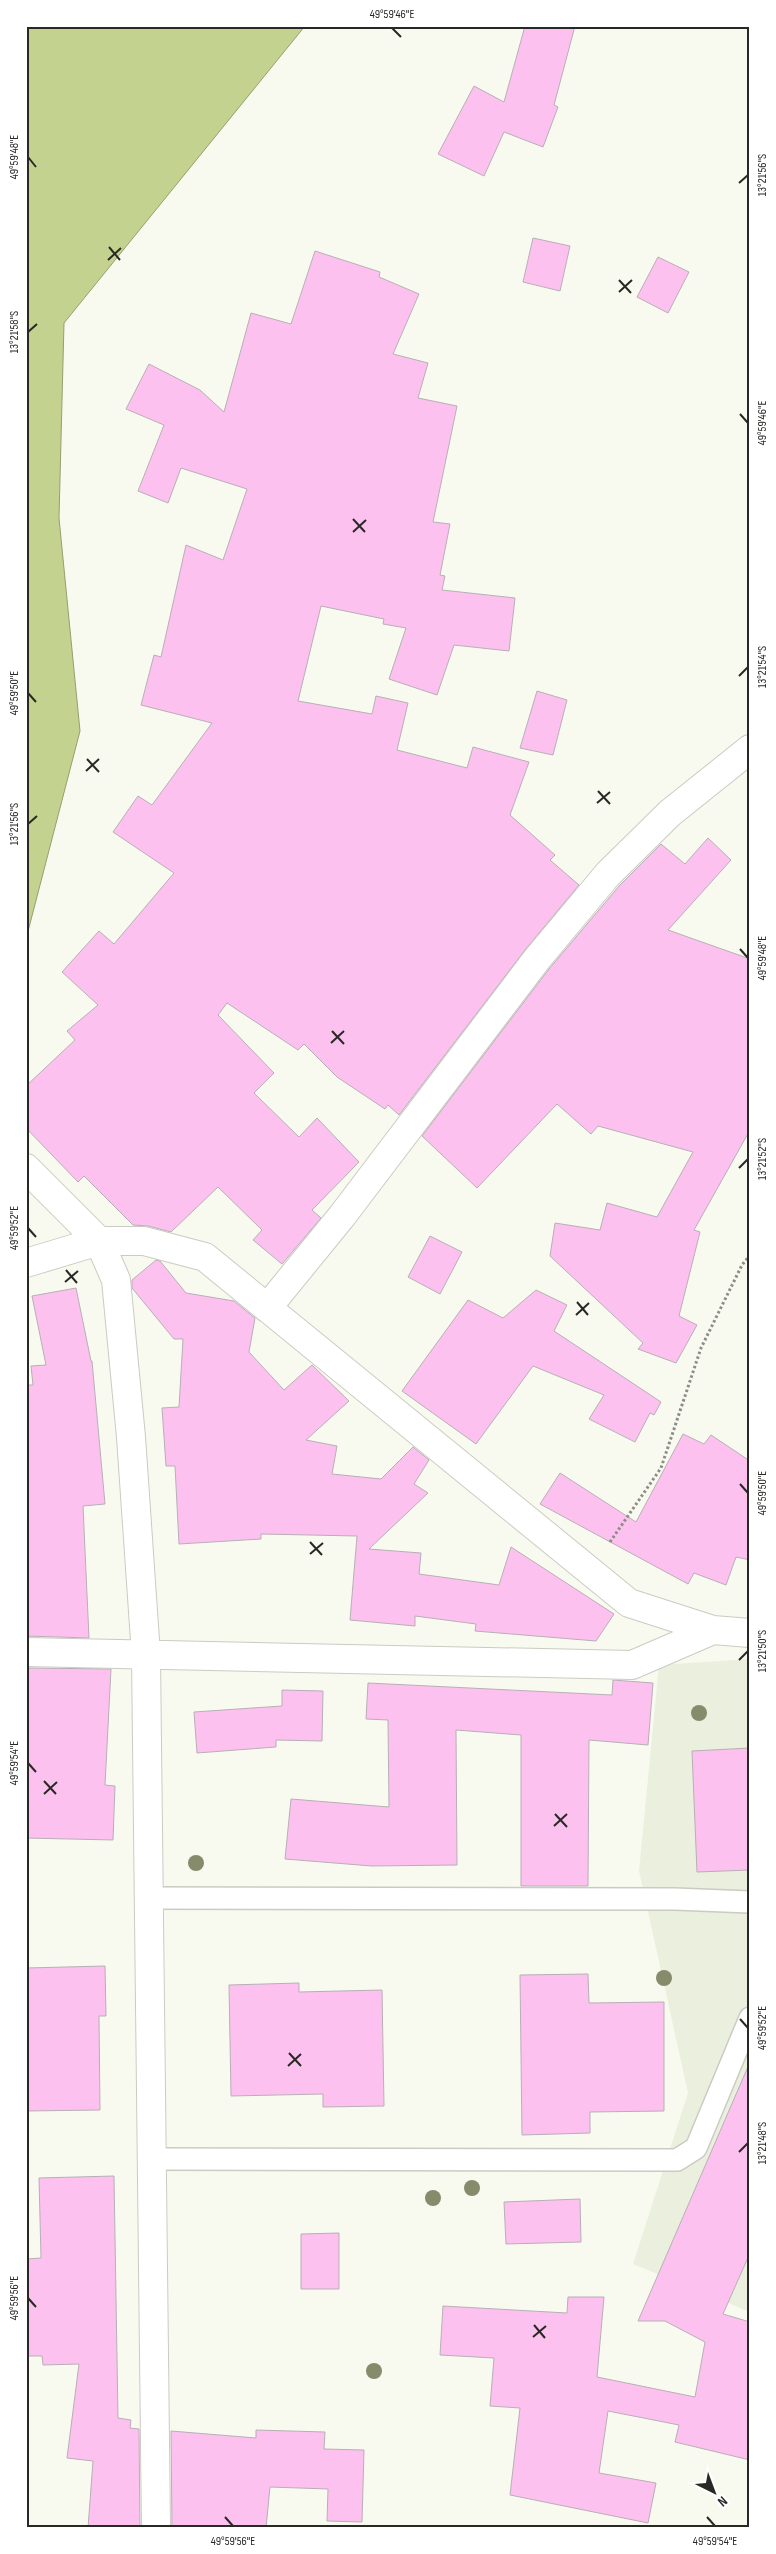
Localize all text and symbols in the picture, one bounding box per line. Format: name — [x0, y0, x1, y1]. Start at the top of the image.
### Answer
text: 49°59'46"E — [370, 7, 414, 22]
text: 49°59'48"E — [7, 135, 22, 179]
text: 13°21'56"S — [755, 154, 770, 196]
text: 13°21'58"S — [7, 311, 22, 353]
text: 49°59'46"E — [755, 401, 770, 445]
text: 13°21'54"S — [755, 646, 770, 688]
text: 49°59'50"E — [7, 671, 22, 715]
text: 13°21'56"S — [7, 803, 22, 845]
text: 49°59'48"E — [755, 936, 770, 980]
text: 13°21'52"S — [755, 1138, 770, 1180]
text: 49°59'52"E — [7, 1206, 22, 1250]
text: 49°59'50"E — [755, 1471, 770, 1515]
text: 13°21'50"S — [755, 1630, 770, 1672]
text: 49°59'54"E — [7, 1741, 22, 1785]
text: 49°59'52"E — [755, 2006, 770, 2050]
text: 13°21'48"S — [755, 2122, 770, 2164]
text: 49°59'56"E — [7, 2276, 22, 2320]
north arrow — [688, 2466, 738, 2516]
text: N — [714, 2492, 731, 2510]
text: 49°59'56"E — [211, 2534, 255, 2549]
text: 49°59'54"E — [693, 2534, 737, 2549]

